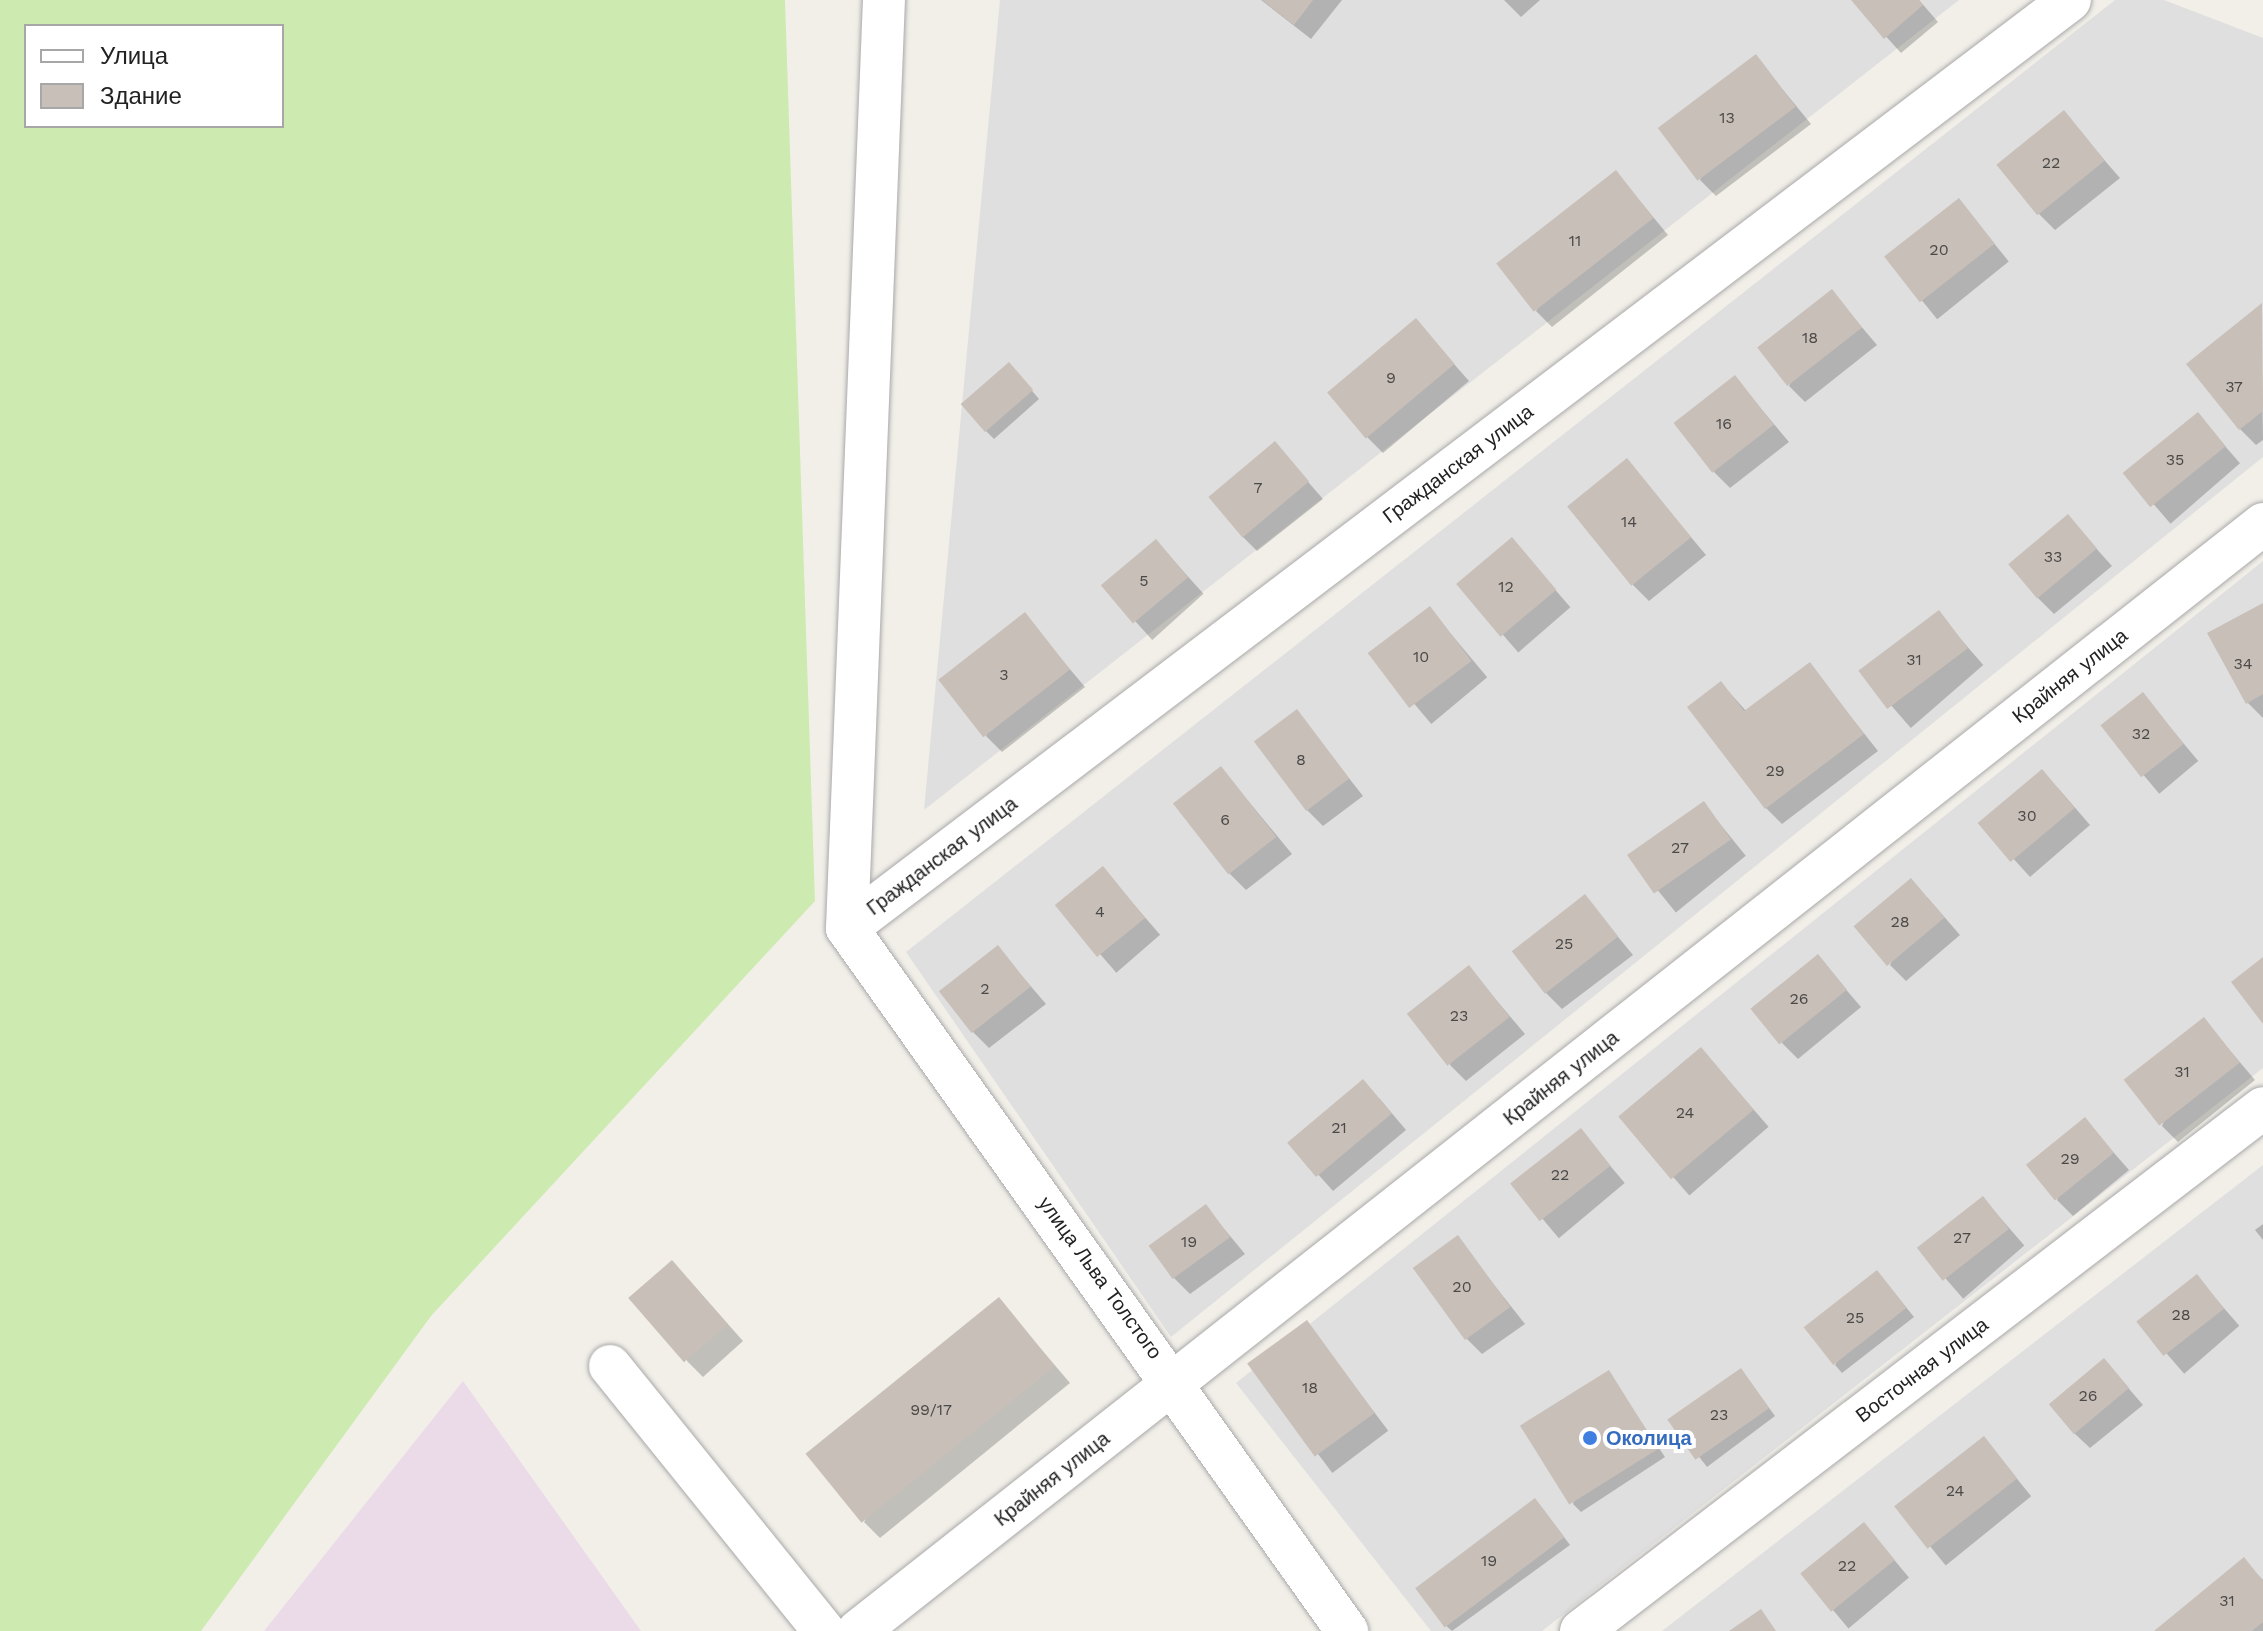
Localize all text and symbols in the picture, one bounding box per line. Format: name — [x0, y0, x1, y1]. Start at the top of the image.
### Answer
legend — [24, 24, 284, 128]
text: Улица — [100, 42, 168, 70]
text: Здание — [100, 82, 182, 110]
house number: 13 — [1719, 108, 1735, 128]
house number: 22 — [2042, 153, 2060, 173]
house number: 11 — [1569, 231, 1581, 251]
house number: 20 — [1929, 240, 1949, 260]
house number: 18 — [1802, 328, 1818, 348]
house number: 9 — [1386, 368, 1396, 388]
house number: 37 — [2225, 377, 2243, 397]
street label: Гражданская улица — [1378, 400, 1538, 528]
house number: 16 — [1716, 414, 1732, 434]
house number: 35 — [2166, 450, 2184, 470]
house number: 7 — [1254, 478, 1262, 498]
house number: 14 — [1621, 512, 1637, 532]
house number: 33 — [2044, 547, 2062, 567]
house number: 5 — [1139, 571, 1149, 591]
house number: 12 — [1498, 577, 1514, 597]
street label: Крайняя улица — [2008, 624, 2132, 728]
house number: 10 — [1413, 647, 1429, 667]
house number: 31 — [1906, 650, 1922, 670]
house number: 34 — [2233, 654, 2253, 674]
house number: 3 — [999, 665, 1009, 685]
house number: 32 — [2132, 724, 2150, 744]
house number: 8 — [1296, 750, 1306, 770]
house number: 29 — [1765, 761, 1785, 781]
street label: Гражданская улица — [862, 792, 1022, 920]
house number: 30 — [2017, 806, 2037, 826]
house number: 6 — [1220, 810, 1230, 830]
house number: 27 — [1671, 838, 1689, 858]
house number: 4 — [1095, 902, 1105, 922]
house number: 28 — [1890, 912, 1910, 932]
house number: 25 — [1555, 934, 1573, 954]
house number: 2 — [980, 979, 990, 999]
house number: 26 — [1789, 989, 1809, 1009]
house number: 23 — [1450, 1006, 1468, 1026]
street label: Крайняя улица — [1499, 1026, 1623, 1130]
house number: 31 — [2174, 1062, 2190, 1082]
house number: 24 — [1676, 1103, 1694, 1123]
house number: 21 — [1331, 1118, 1347, 1138]
house number: 29 — [2060, 1149, 2080, 1169]
house number: 22 — [1551, 1165, 1569, 1185]
street label: улица Льва Толстого — [1033, 1192, 1167, 1364]
house number: 27 — [1953, 1228, 1971, 1248]
house number: 19 — [1181, 1232, 1197, 1252]
house number: 20 — [1452, 1277, 1472, 1297]
house number: 28 — [2171, 1305, 2191, 1325]
house number: 25 — [1846, 1308, 1864, 1328]
street label: Восточная улица — [1851, 1312, 1993, 1428]
house number: 18 — [1302, 1378, 1318, 1398]
house number: 26 — [2078, 1386, 2098, 1406]
house number: 99/17 — [910, 1400, 952, 1420]
house number: 23 — [1710, 1405, 1728, 1425]
place label: Околица — [1606, 1426, 1692, 1450]
street label: Крайняя улица — [990, 1427, 1114, 1531]
marker: Околица — [1581, 1429, 1599, 1447]
house number: 24 — [1946, 1481, 1964, 1501]
house number: 19 — [1481, 1551, 1497, 1571]
house number: 22 — [1838, 1556, 1856, 1576]
house number: 31 — [2219, 1591, 2235, 1611]

